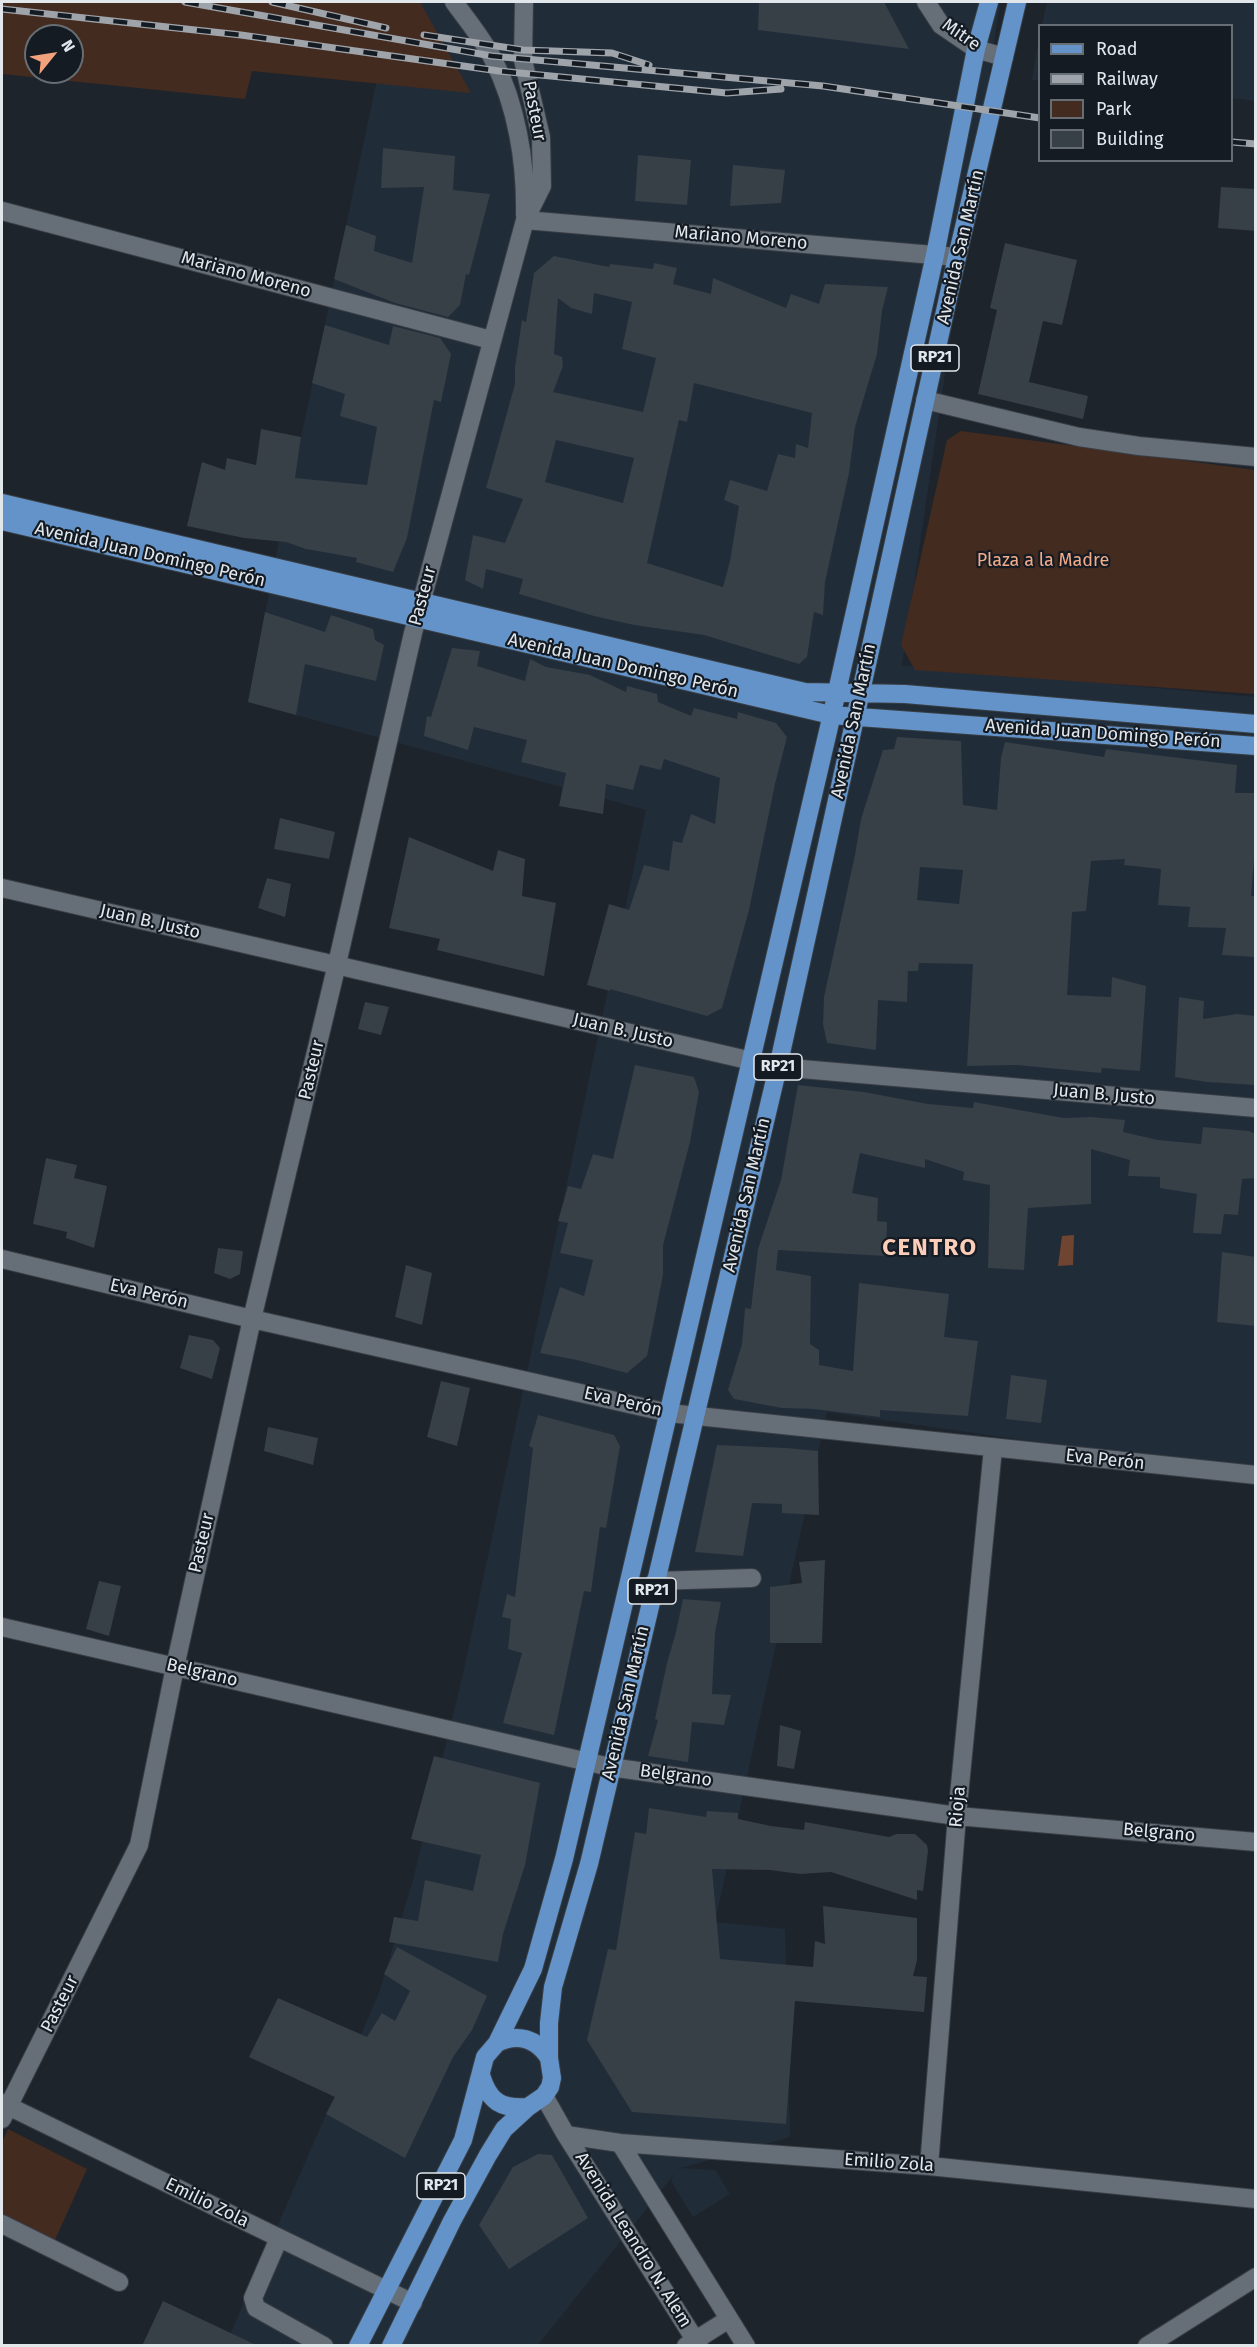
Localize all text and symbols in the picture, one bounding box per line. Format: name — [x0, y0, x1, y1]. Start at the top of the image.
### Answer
street label: Mitre — [938, 14, 984, 56]
north arrow — [24, 24, 84, 84]
legend — [1038, 24, 1233, 162]
text: N — [57, 36, 79, 55]
text: Road — [1096, 38, 1138, 60]
text: Railway — [1096, 68, 1158, 90]
street label: Pasteur — [518, 79, 550, 143]
text: Park — [1096, 98, 1131, 120]
text: Building — [1096, 128, 1163, 150]
street label: Avenida San Martín — [933, 168, 989, 326]
street label: Mariano Moreno — [674, 221, 808, 255]
street label: Mariano Moreno — [179, 247, 313, 303]
road number: RP21 — [911, 345, 959, 371]
street label: Avenida Juan Domingo Perón — [33, 518, 267, 592]
park label: Plaza a la Madre — [977, 550, 1109, 572]
street label: Pasteur — [405, 564, 441, 628]
street label: Avenida Juan Domingo Perón — [506, 629, 740, 703]
street label: Avenida San Martín — [827, 642, 881, 800]
street label: Avenida Juan Domingo Perón — [985, 715, 1221, 753]
street label: Juan B. Justo — [98, 900, 202, 944]
street label: Juan B. Justo — [571, 1009, 675, 1053]
street label: Pasteur — [295, 1038, 329, 1102]
road number: RP21 — [754, 1054, 802, 1080]
street label: Juan B. Justo — [1052, 1080, 1156, 1110]
street label: Avenida San Martín — [719, 1116, 775, 1274]
district label: CENTRO — [882, 1234, 978, 1262]
street label: Eva Perón — [108, 1275, 190, 1313]
street label: Eva Perón — [582, 1383, 664, 1421]
street label: Eva Perón — [1064, 1445, 1146, 1475]
street label: Pasteur — [185, 1511, 219, 1575]
road number: RP21 — [628, 1578, 676, 1604]
street label: Avenida San Martín — [598, 1624, 654, 1782]
street label: Belgrano — [164, 1654, 240, 1692]
street label: Belgrano — [639, 1760, 713, 1792]
street label: Rioja — [945, 1785, 971, 1829]
street label: Belgrano — [1122, 1819, 1196, 1847]
street label: Pasteur — [37, 1972, 83, 2036]
street label: Avenida Leandro N. Alem — [570, 2148, 696, 2332]
street label: Emilio Zola — [843, 2149, 935, 2177]
road number: RP21 — [417, 2173, 465, 2199]
street label: Emilio Zola — [162, 2174, 252, 2232]

